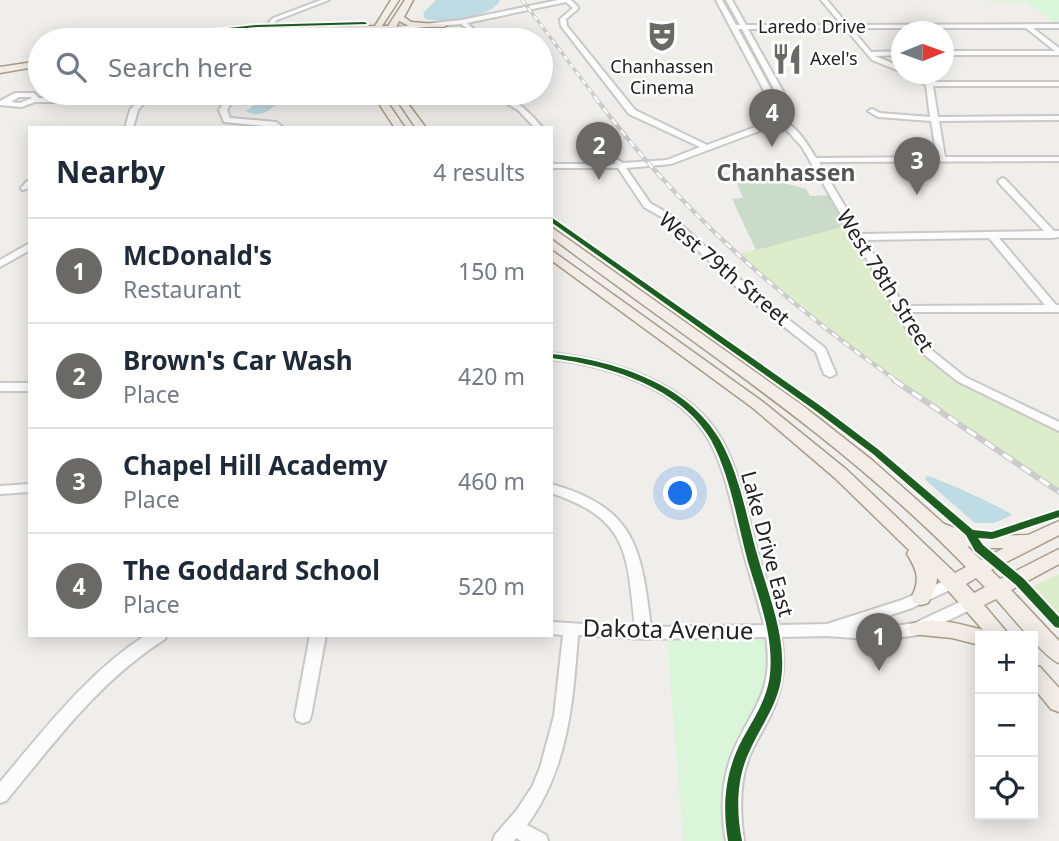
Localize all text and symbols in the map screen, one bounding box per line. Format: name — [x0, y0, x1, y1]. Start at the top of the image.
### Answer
street label: Laredo Drive — [758, 14, 866, 38]
theatre icon: Chanhassen Cinema — [645, 19, 679, 53]
north arrow — [891, 21, 954, 84]
search box — [28, 28, 553, 105]
restaurant icon: Axel's — [770, 42, 804, 76]
place label: Axel's — [810, 46, 858, 70]
icon: search — [52, 48, 90, 86]
text: Search here — [108, 49, 253, 85]
place label: Chanhassen Cinema — [610, 54, 714, 99]
pin: 4 — [749, 89, 795, 147]
pin: 2 — [576, 122, 622, 180]
pin: 3 — [894, 137, 940, 195]
text: Nearby — [56, 151, 165, 192]
text: 4 results — [433, 156, 525, 188]
district label: Chanhassen — [717, 156, 855, 188]
street label: West 78th Street — [831, 204, 941, 357]
street label: West 79th Street — [653, 205, 796, 332]
text: McDonald's — [123, 237, 272, 273]
text: 1 — [72, 255, 86, 287]
text: 150 m — [458, 255, 525, 287]
text: Restaurant — [123, 273, 241, 305]
text: Brown's Car Wash — [123, 342, 353, 378]
text: 2 — [72, 360, 86, 392]
text: 420 m — [458, 360, 525, 392]
text: Place — [123, 378, 180, 410]
text: Chapel Hill Academy — [123, 447, 388, 483]
text: 3 — [72, 465, 86, 497]
text: 460 m — [458, 465, 525, 497]
street label: Lake Drive East — [735, 468, 801, 620]
your location — [663, 476, 697, 510]
text: Place — [123, 483, 180, 515]
text: The Goddard School — [123, 552, 380, 588]
text: 4 — [72, 570, 86, 602]
text: 520 m — [458, 570, 525, 602]
text: Place — [123, 588, 180, 620]
street label: Dakota Avenue — [582, 611, 754, 646]
pin: 1 — [856, 613, 902, 671]
map controls — [975, 631, 1038, 820]
button: + — [975, 631, 1038, 694]
button: − — [975, 694, 1038, 757]
button: locate — [975, 757, 1038, 820]

